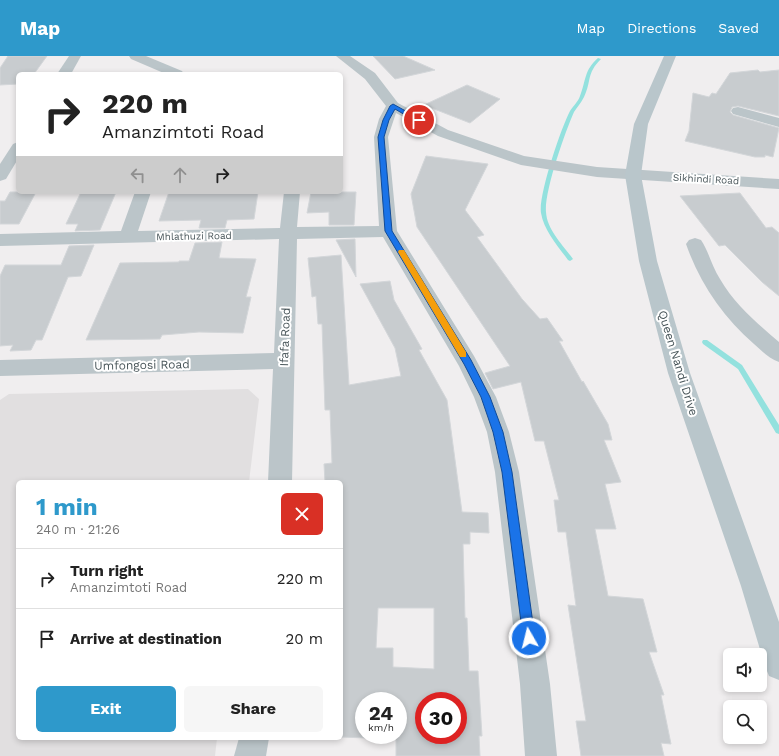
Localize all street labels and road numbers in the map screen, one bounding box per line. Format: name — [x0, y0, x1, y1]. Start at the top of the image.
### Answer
street label: Sikhindi Road — [673, 172, 739, 186]
street label: Mhlathuzi Road — [156, 230, 232, 242]
street label: Ifafa Road — [277, 307, 293, 367]
street label: Queen Nandi Drive — [655, 309, 701, 417]
street label: Umfongosi Road — [94, 357, 190, 373]

